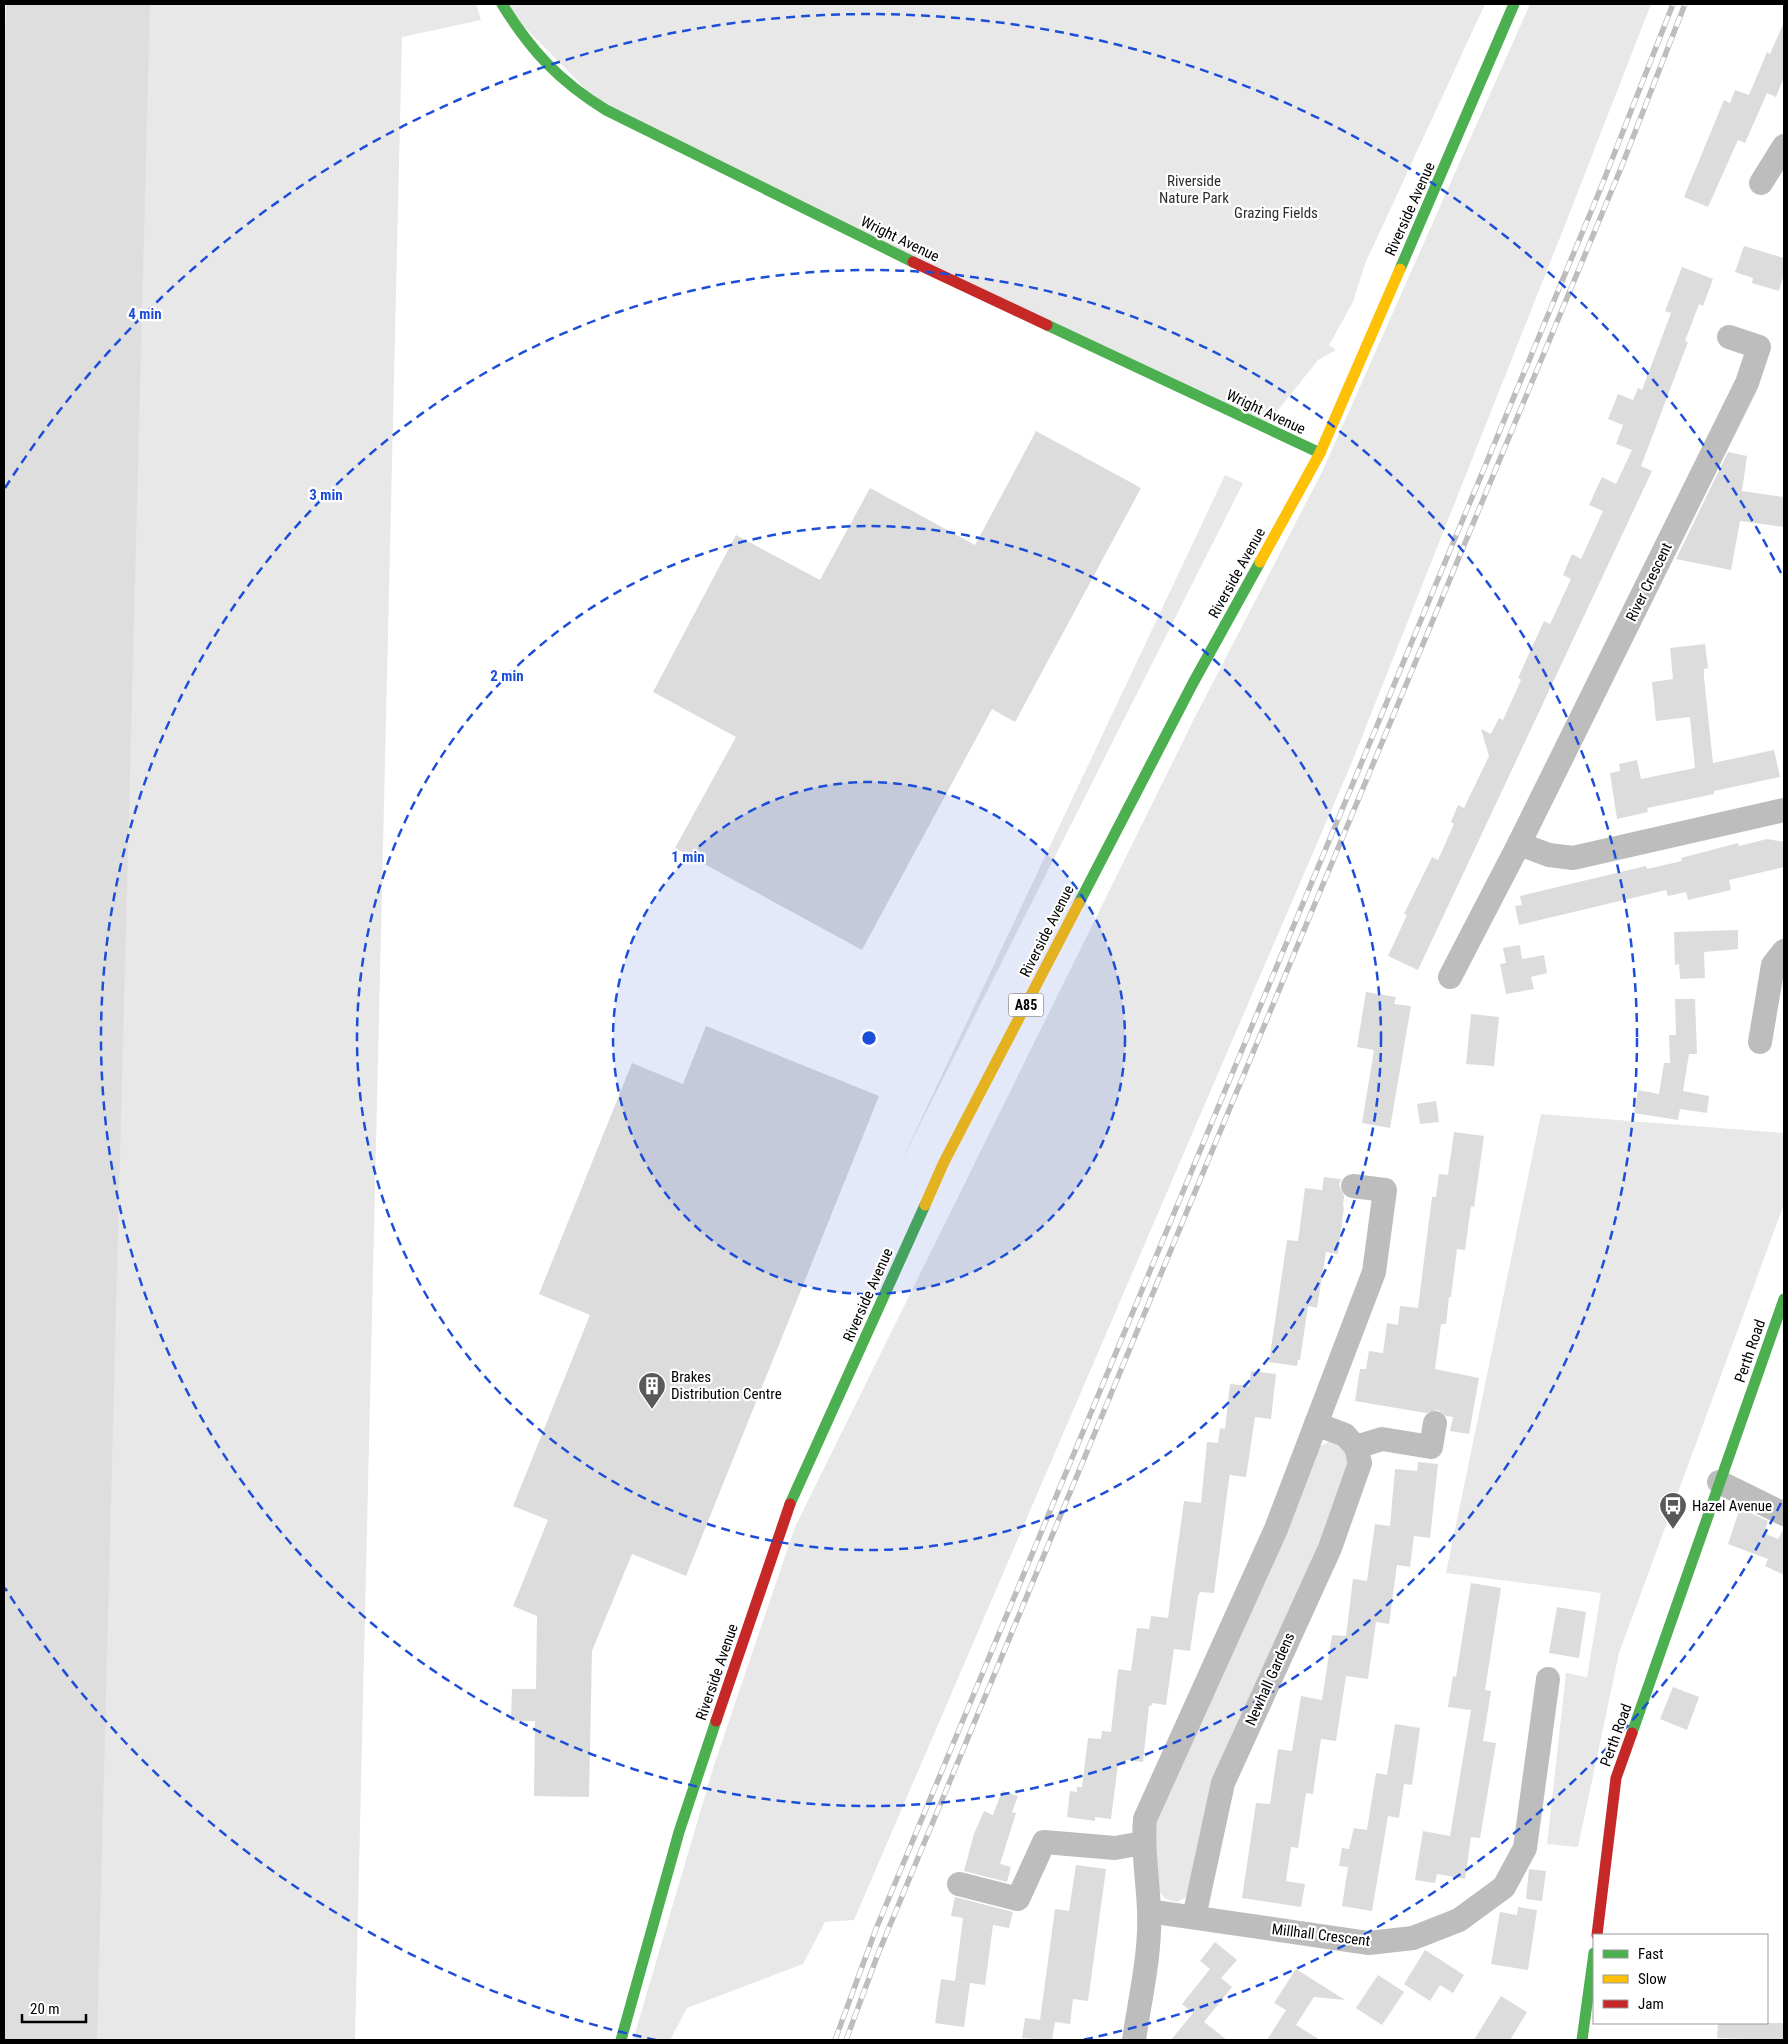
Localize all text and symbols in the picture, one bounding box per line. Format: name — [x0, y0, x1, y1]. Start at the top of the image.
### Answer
street label: Riverside Avenue — [1381, 159, 1439, 259]
park label: Riverside Nature Park — [1159, 172, 1229, 207]
park label: Grazing Fields — [1234, 204, 1318, 222]
street label: Wright Avenue — [858, 212, 942, 266]
text: 4 min — [128, 305, 162, 323]
street label: Wright Avenue — [1224, 386, 1308, 438]
text: 3 min — [309, 486, 343, 504]
street label: Riverside Avenue — [1205, 525, 1269, 621]
street label: River Crescent — [1622, 540, 1676, 624]
text: 2 min — [490, 667, 524, 685]
text: 1 min — [671, 848, 705, 866]
street label: Riverside Avenue — [1016, 882, 1078, 980]
road number: A85 — [1008, 994, 1044, 1016]
centre of rings — [860, 1029, 878, 1047]
street label: Riverside Avenue — [839, 1245, 897, 1345]
street label: Perth Road — [1731, 1317, 1769, 1385]
place label: Brakes Distribution Centre — [671, 1368, 782, 1403]
building icon: Brakes Distribution Centre — [637, 1371, 667, 1410]
bus stop icon: Hazel Avenue — [1658, 1491, 1688, 1530]
place label: Hazel Avenue — [1692, 1497, 1772, 1515]
street label: Riverside Avenue — [692, 1621, 742, 1723]
street label: Newhall Gardens — [1241, 1630, 1299, 1728]
street label: Perth Road — [1596, 1701, 1636, 1769]
street label: Millhall Crescent — [1271, 1920, 1371, 1950]
legend — [1593, 1934, 1768, 2024]
text: Fast — [1638, 1945, 1663, 1963]
text: Slow — [1638, 1970, 1667, 1988]
scale bar — [22, 1992, 86, 2024]
text: Jam — [1638, 1995, 1664, 2013]
text: 20 m — [30, 2000, 60, 2018]

